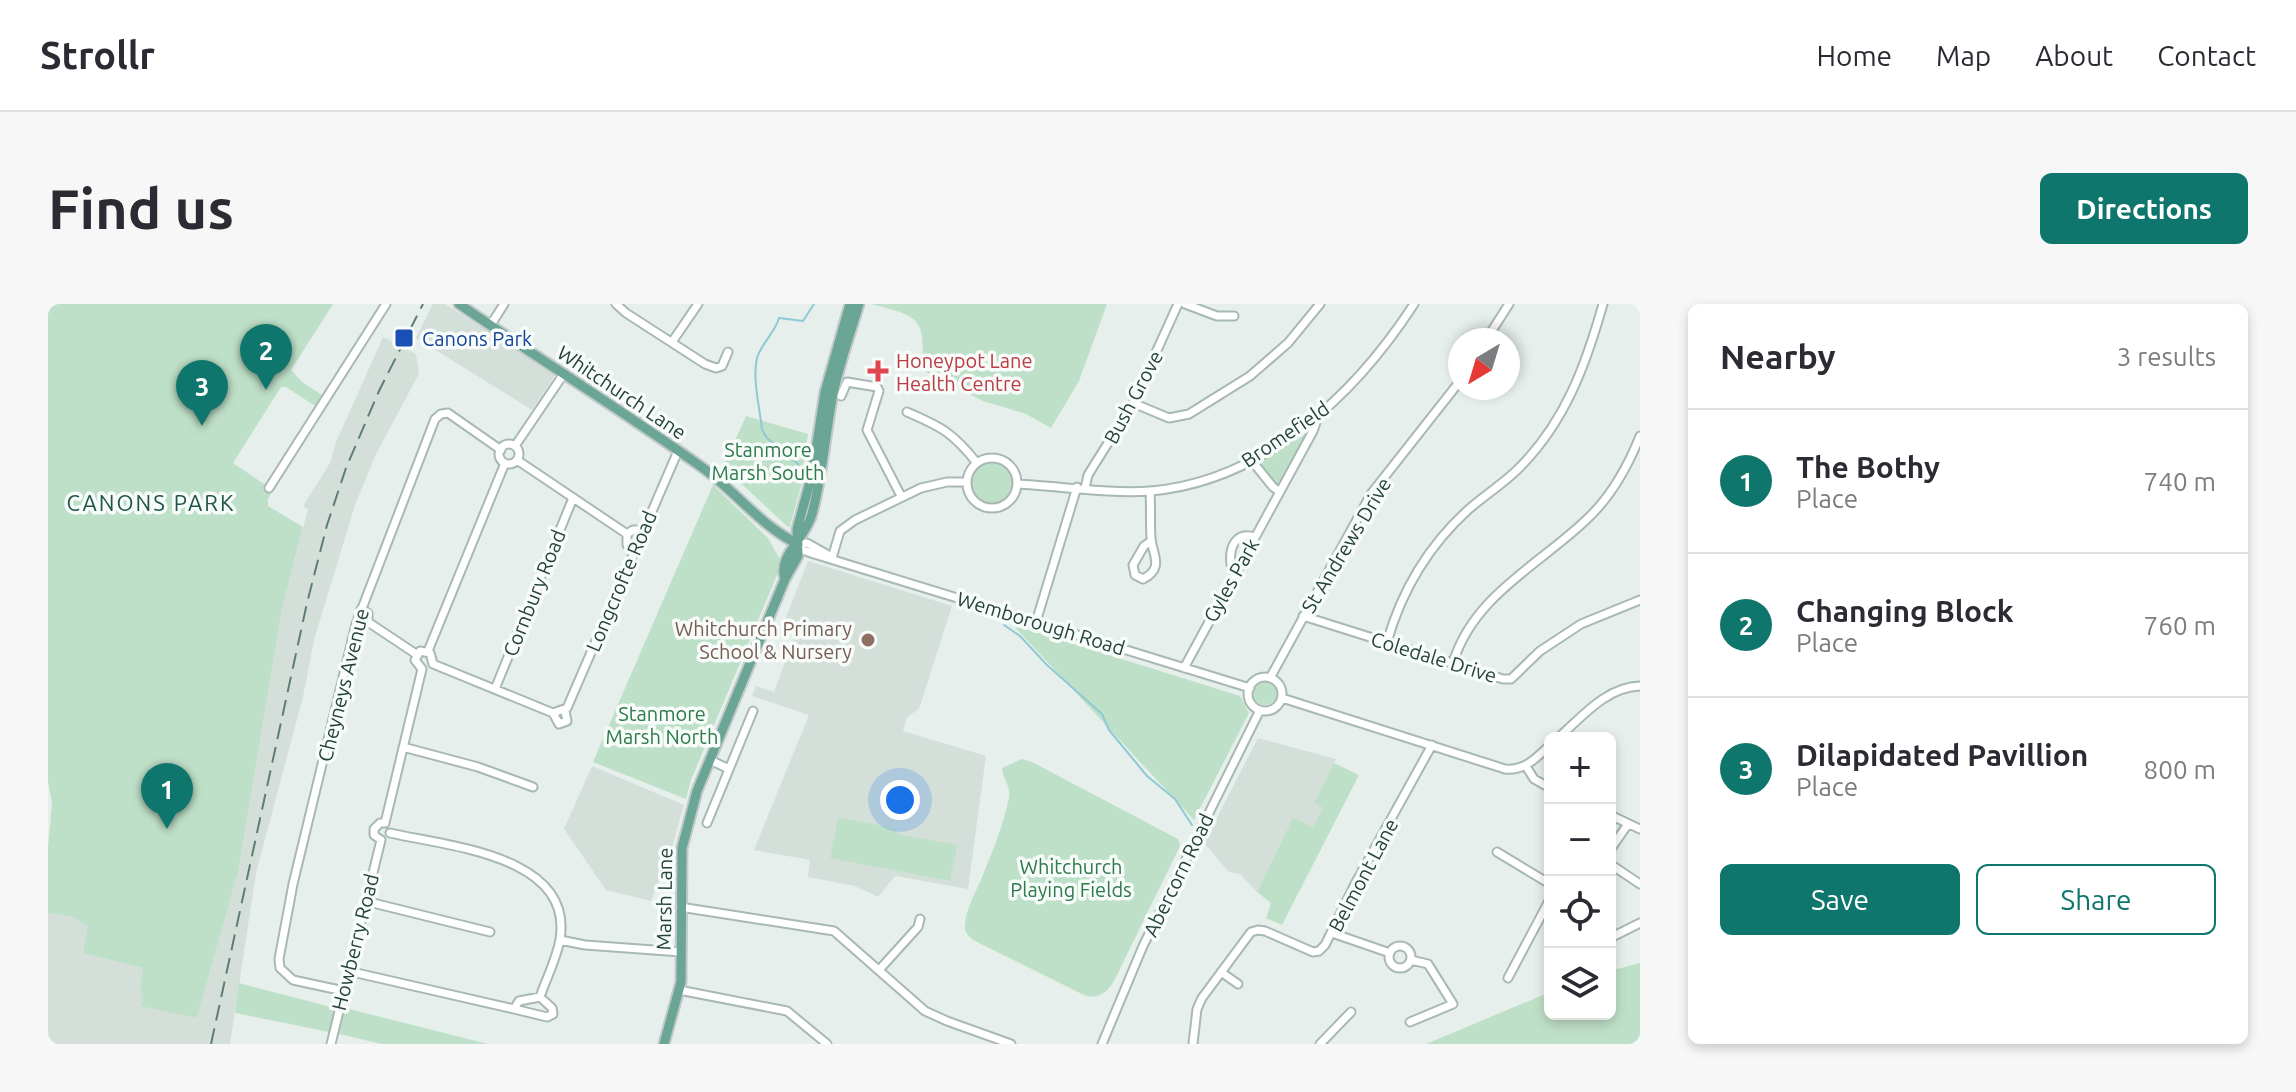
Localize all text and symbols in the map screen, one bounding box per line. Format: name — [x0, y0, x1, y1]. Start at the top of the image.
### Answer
text: Strollr — [40, 34, 155, 76]
text: Home — [1817, 40, 1892, 71]
text: Map — [1936, 40, 1991, 71]
text: About — [2035, 40, 2113, 71]
text: Contact — [2157, 40, 2256, 71]
button: Directions — [2040, 173, 2248, 244]
text: Find us — [48, 177, 234, 240]
pin: 2 — [240, 324, 292, 390]
marker: Canons Park — [393, 327, 415, 349]
place label: Canons Park — [422, 327, 532, 350]
north arrow — [1448, 328, 1520, 400]
text: Nearby — [1720, 337, 1835, 375]
street label: Whitchurch Lane — [553, 340, 691, 444]
text: 3 results — [2117, 342, 2216, 371]
street label: Bush Grove — [1099, 347, 1167, 447]
place label: Honeypot Lane Health Centre — [896, 349, 1033, 395]
pin: 3 — [176, 360, 228, 426]
marker: Honeypot Lane Health Centre — [867, 360, 889, 382]
street label: Bromefield — [1237, 396, 1333, 472]
park label: Stanmore Marsh South — [712, 438, 824, 484]
text: The Bothy — [1796, 450, 1940, 484]
text: 1 — [1739, 467, 1753, 496]
text: 740 m — [2144, 467, 2216, 496]
street label: St Andrews Drive — [1297, 473, 1395, 617]
text: Place — [1796, 484, 1858, 513]
district label: CANONS PARK — [66, 490, 236, 515]
street label: Longcrofte Road — [581, 507, 661, 655]
street label: Cornbury Road — [498, 526, 570, 660]
street label: Gyles Park — [1199, 534, 1263, 626]
street label: Wemborough Road — [954, 587, 1128, 659]
text: Changing Block — [1796, 594, 2014, 628]
street label: Cheyneys Avenue — [313, 606, 373, 764]
text: 2 — [1739, 611, 1753, 640]
text: 760 m — [2144, 611, 2216, 640]
place label: Whitchurch Primary School & Nursery — [675, 617, 852, 663]
street label: Coledale Drive — [1368, 627, 1500, 687]
text: Place — [1796, 628, 1858, 657]
marker: Whitchurch Primary School & Nursery — [859, 631, 877, 649]
park label: Stanmore Marsh North — [606, 702, 718, 748]
map controls — [1544, 732, 1616, 1020]
button: + — [1544, 732, 1616, 804]
text: Dilapidated Pavillion — [1796, 738, 2088, 772]
text: 3 — [1739, 755, 1753, 784]
text: 800 m — [2144, 755, 2216, 784]
pin: 1 — [141, 763, 193, 829]
text: Place — [1796, 772, 1858, 801]
your location — [880, 780, 920, 820]
button: − — [1544, 804, 1616, 876]
street label: Abercorn Road — [1138, 810, 1218, 940]
street label: Belmont Lane — [1324, 815, 1402, 935]
street label: Marsh Lane — [652, 847, 676, 951]
park label: Whitchurch Playing Fields — [1010, 855, 1132, 901]
button: Save — [1720, 864, 1960, 935]
button: Share — [1976, 864, 2216, 935]
street label: Howberry Road — [327, 871, 383, 1013]
button: locate — [1544, 876, 1616, 948]
button: layers — [1544, 948, 1616, 1020]

